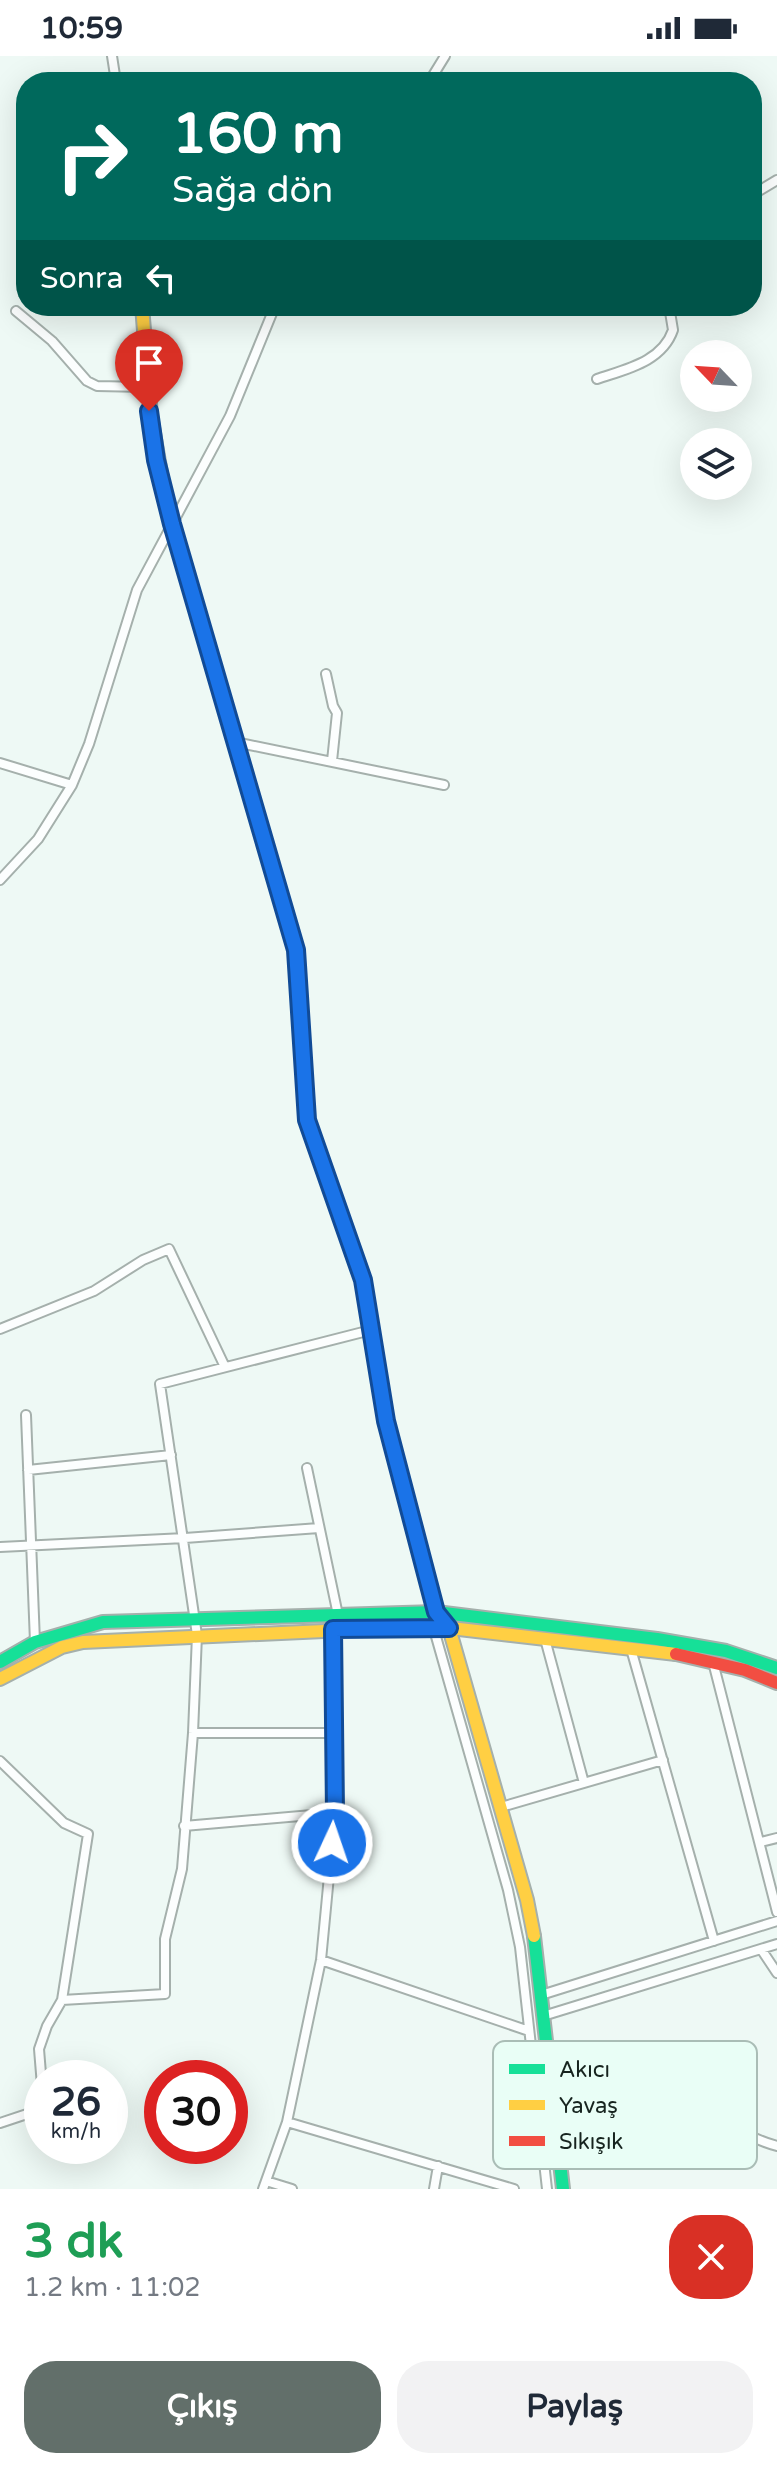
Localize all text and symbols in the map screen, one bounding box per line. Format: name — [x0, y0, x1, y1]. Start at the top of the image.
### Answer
text: 10:59 — [40, 10, 123, 47]
text: 160 m — [172, 101, 343, 168]
icon: right — [40, 104, 144, 208]
text: Sağa dön — [172, 169, 333, 212]
icon: left — [139, 256, 183, 300]
text: Sonra — [40, 260, 123, 297]
pin — [115, 329, 183, 411]
north arrow — [680, 340, 752, 412]
map controls — [680, 340, 752, 500]
icon: arrive — [127, 341, 171, 385]
button: layers — [680, 428, 752, 500]
position arrow — [290, 1801, 374, 1885]
legend — [493, 2041, 757, 2169]
text: Akıcı — [559, 2057, 610, 2083]
speed limit sign: 30 — [144, 2060, 248, 2164]
text: 26 — [51, 2078, 101, 2126]
text: Yavaş — [559, 2093, 618, 2119]
text: km/h — [51, 2120, 101, 2144]
text: Sıkışık — [559, 2129, 623, 2155]
text: 3 dk — [24, 2213, 123, 2271]
button: close — [669, 2215, 753, 2299]
text: 1.2 km · 11:02 — [24, 2272, 201, 2303]
button: Çıkış — [24, 2361, 381, 2453]
button: Paylaş — [397, 2361, 753, 2453]

